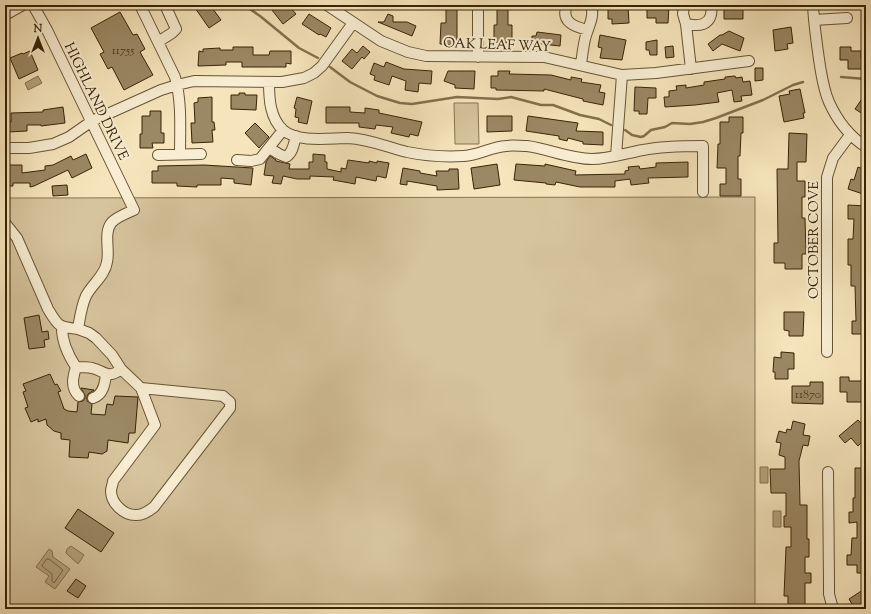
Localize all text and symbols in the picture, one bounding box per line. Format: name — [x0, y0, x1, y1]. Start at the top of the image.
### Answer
north arrow — [18, 18, 58, 58]
text: N — [33, 21, 43, 37]
street label: OAK LEAF WAY — [443, 34, 551, 58]
street label: HIGHLAND DRIVE — [58, 40, 133, 165]
house number: 11755 — [112, 42, 134, 60]
street label: OCTOBER COVE — [805, 180, 825, 299]
house number: 11870 — [795, 386, 821, 404]

